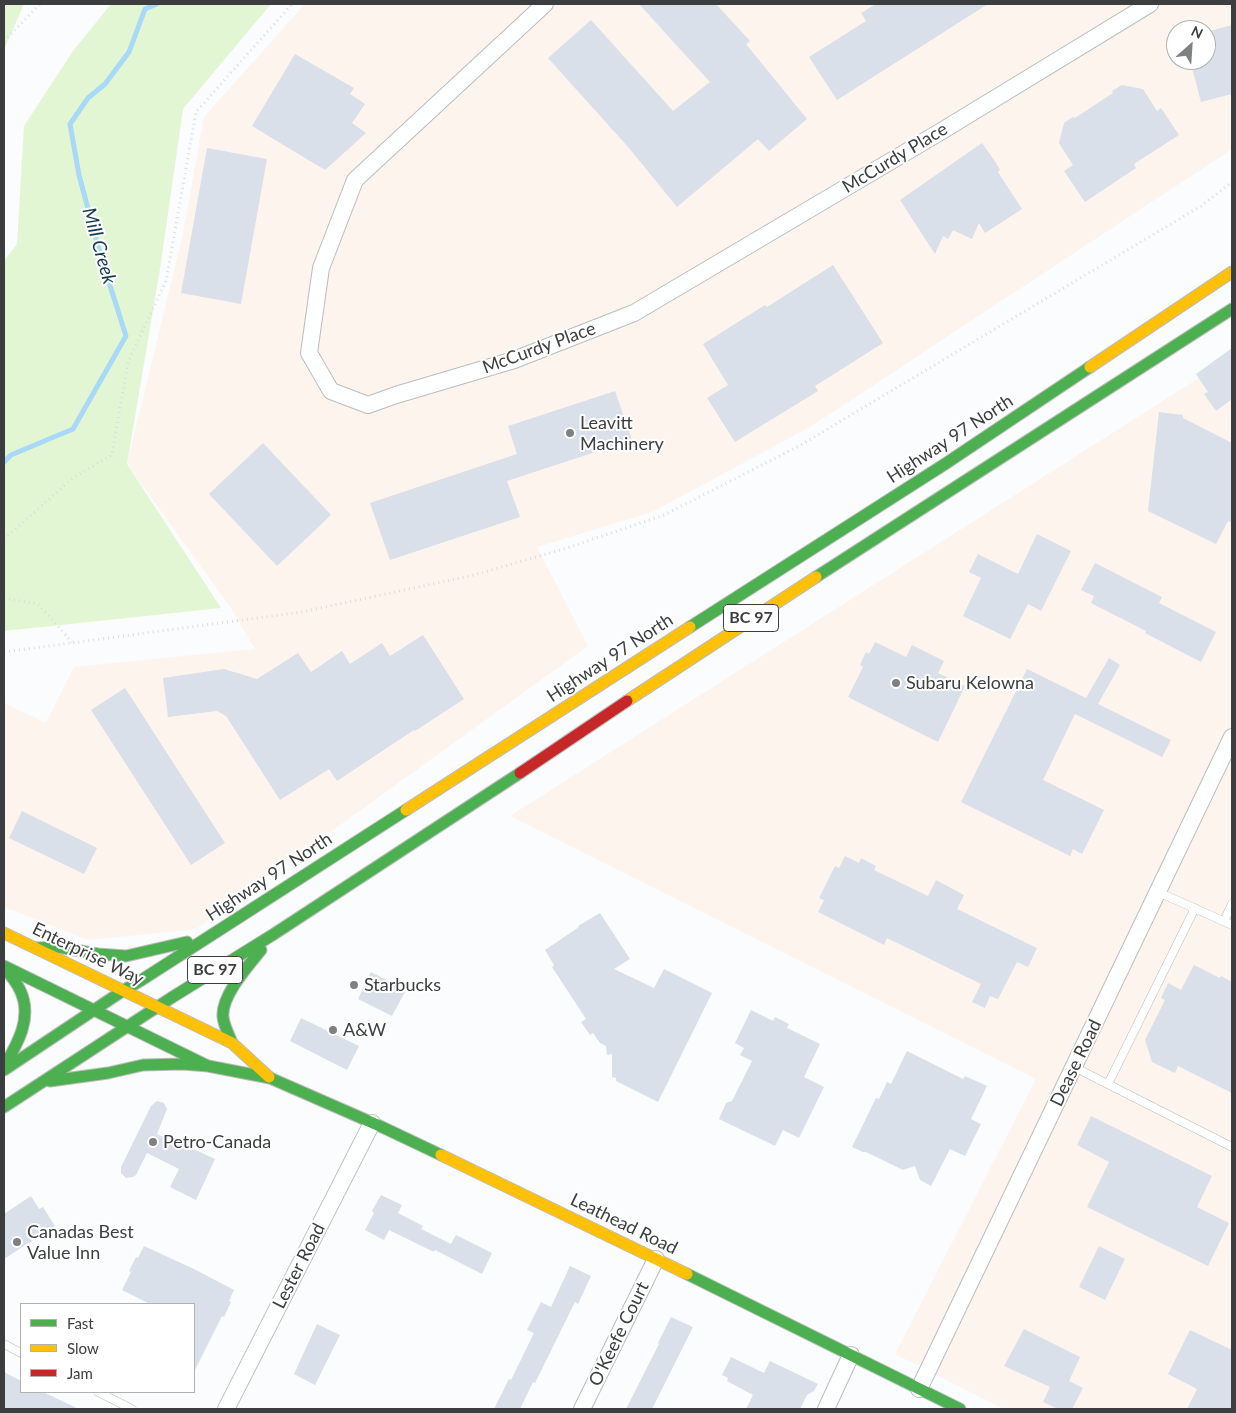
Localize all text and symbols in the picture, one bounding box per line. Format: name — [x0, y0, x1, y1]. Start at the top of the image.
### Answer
north arrow — [1166, 20, 1216, 70]
text: N — [1189, 22, 1206, 42]
street label: McCurdy Place — [839, 118, 951, 198]
water label: Mill Creek — [77, 205, 121, 287]
street label: McCurdy Place — [479, 318, 599, 378]
street label: Highway 97 North — [883, 390, 1017, 488]
place label: Leavitt Machinery — [580, 412, 664, 454]
marker: Leavitt Machinery — [564, 427, 576, 439]
road number: BC 97 — [724, 604, 778, 632]
street label: Highway 97 North — [543, 609, 677, 707]
place label: Subaru Kelowna — [906, 672, 1034, 694]
marker: Subaru Kelowna — [890, 677, 902, 689]
street label: Highway 97 North — [202, 828, 336, 926]
street label: Enterprise Way — [29, 918, 147, 990]
road number: BC 97 — [188, 956, 242, 984]
place label: Starbucks — [364, 974, 441, 996]
marker: Starbucks — [348, 979, 360, 991]
street label: Dease Road — [1046, 1016, 1106, 1110]
place label: A&W — [343, 1019, 386, 1041]
marker: A&W — [327, 1024, 339, 1036]
place label: Petro-Canada — [163, 1131, 271, 1153]
marker: Petro-Canada — [147, 1136, 159, 1148]
street label: Leathead Road — [567, 1189, 681, 1259]
street label: Lester Road — [268, 1220, 330, 1312]
place label: Canadas Best Value Inn — [27, 1221, 134, 1264]
marker: Canadas Best Value Inn — [11, 1236, 23, 1248]
street label: O'Keefe Court — [584, 1278, 654, 1390]
legend — [20, 1303, 195, 1393]
text: Fast — [67, 1314, 94, 1332]
text: Slow — [67, 1339, 99, 1357]
text: Jam — [67, 1364, 93, 1382]

